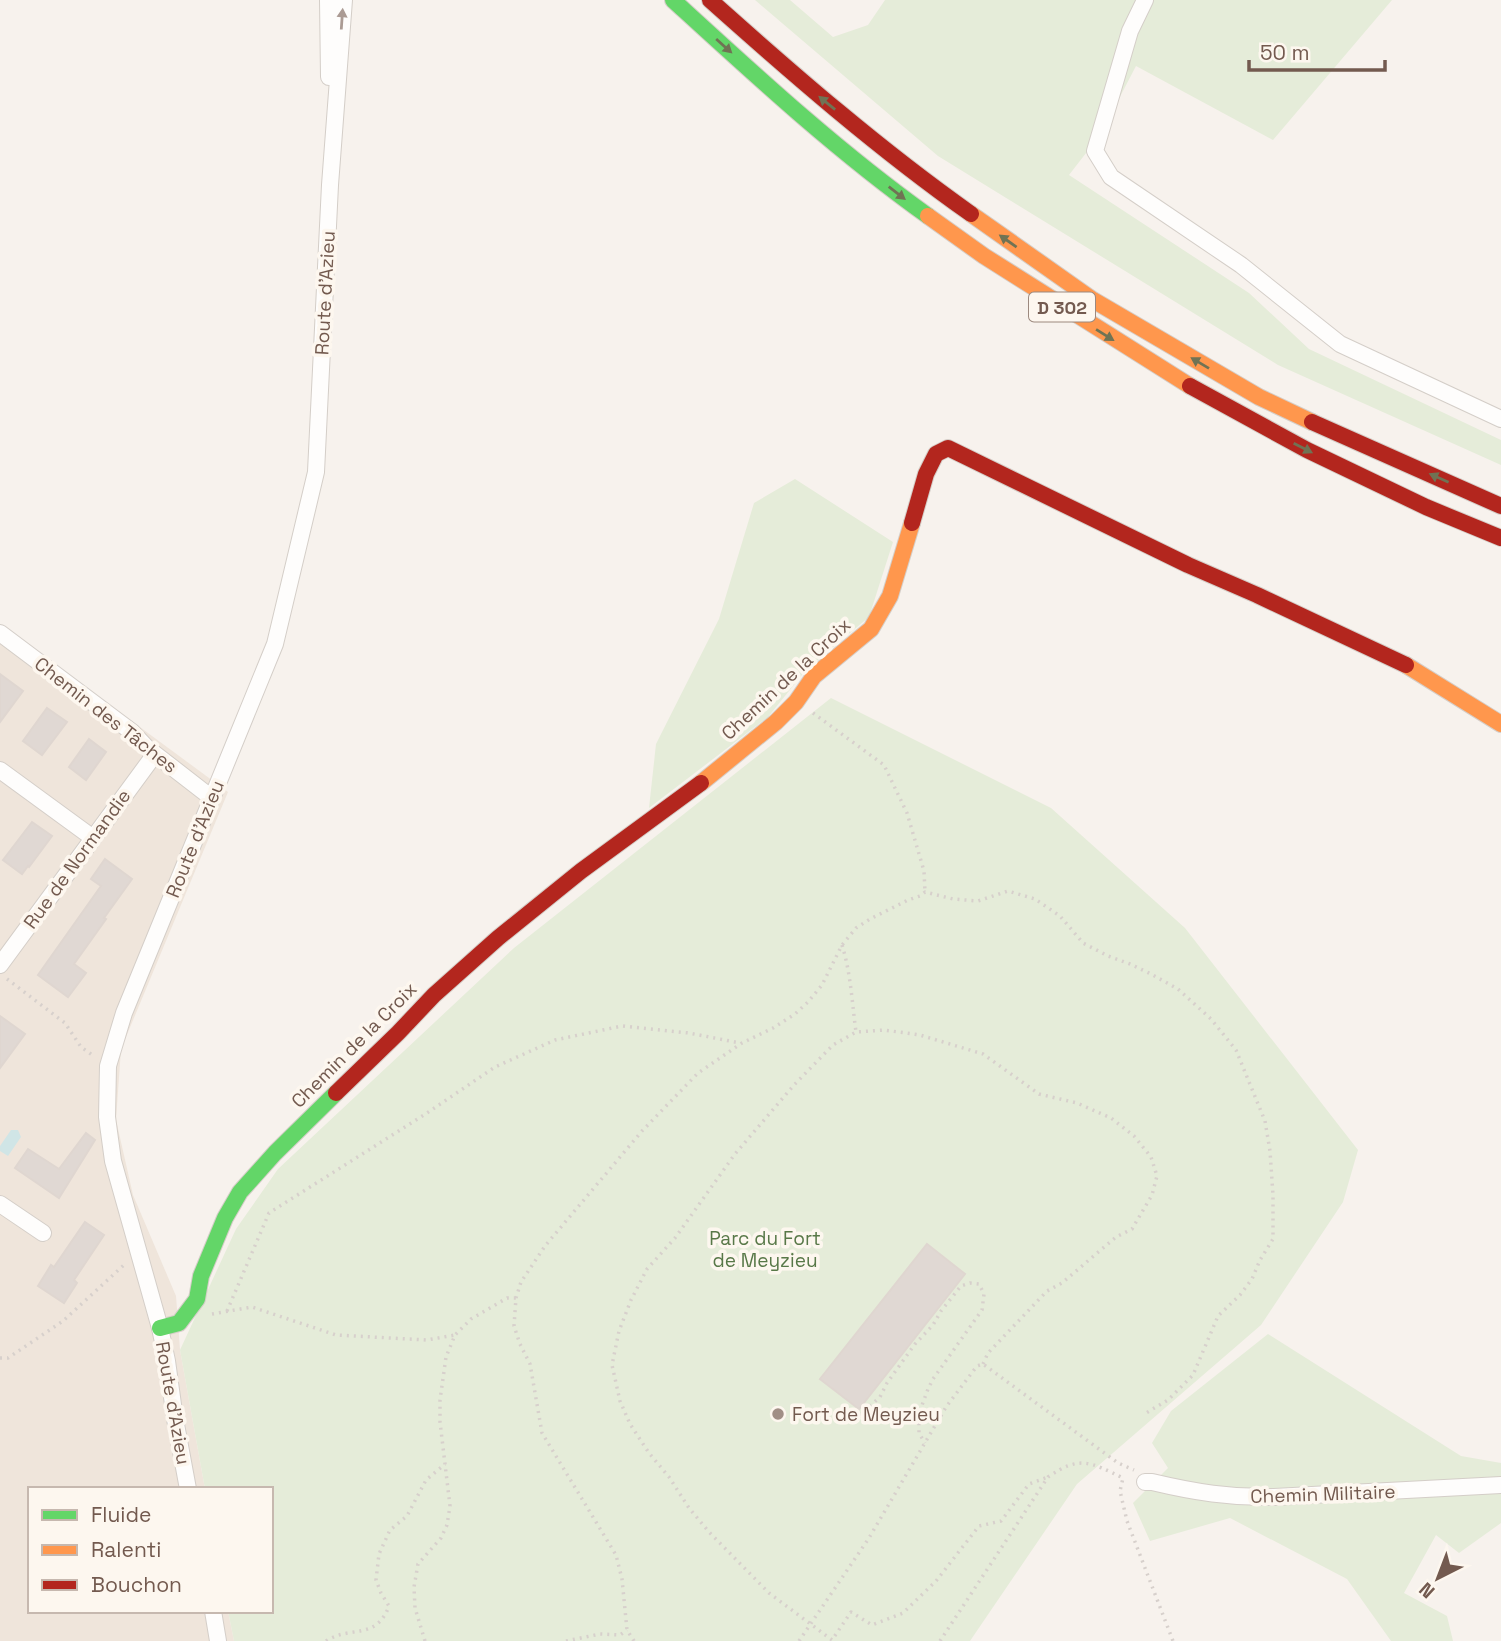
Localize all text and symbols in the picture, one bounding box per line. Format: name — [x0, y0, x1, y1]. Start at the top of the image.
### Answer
one-way arrow — [337, 8, 348, 30]
scale bar — [1249, 28, 1386, 72]
one-way arrow — [715, 37, 732, 53]
text: 50 m — [1260, 39, 1310, 66]
one-way arrow — [819, 96, 836, 111]
one-way arrow — [888, 185, 906, 200]
street label: Route d'Azieu — [309, 230, 341, 356]
one-way arrow — [999, 234, 1017, 248]
road number: D 302 — [1029, 292, 1095, 321]
one-way arrow — [1096, 328, 1115, 341]
one-way arrow — [1190, 357, 1209, 369]
one-way arrow — [1293, 441, 1313, 453]
one-way arrow — [1428, 472, 1449, 483]
street label: Chemin de la Croix — [716, 613, 856, 745]
street label: Chemin des Tâches — [29, 651, 183, 779]
street label: Route d'Azieu — [160, 777, 230, 901]
street label: Rue de Normandie — [18, 784, 136, 934]
street label: Chemin de la Croix — [286, 977, 422, 1113]
park label: Parc du Fort de Meyzieu — [709, 1226, 821, 1273]
street label: Route d'Azieu — [150, 1339, 196, 1467]
place label: Fort de Meyzieu — [792, 1402, 940, 1427]
marker: Fort de Meyzieu — [770, 1406, 786, 1422]
street label: Chemin Militaire — [1250, 1479, 1396, 1509]
legend — [28, 1487, 273, 1613]
text: Fluide — [91, 1501, 151, 1528]
text: Ralenti — [91, 1536, 161, 1563]
north arrow — [1403, 1543, 1473, 1613]
text: Bouchon — [91, 1571, 182, 1598]
text: N — [1414, 1577, 1440, 1604]

